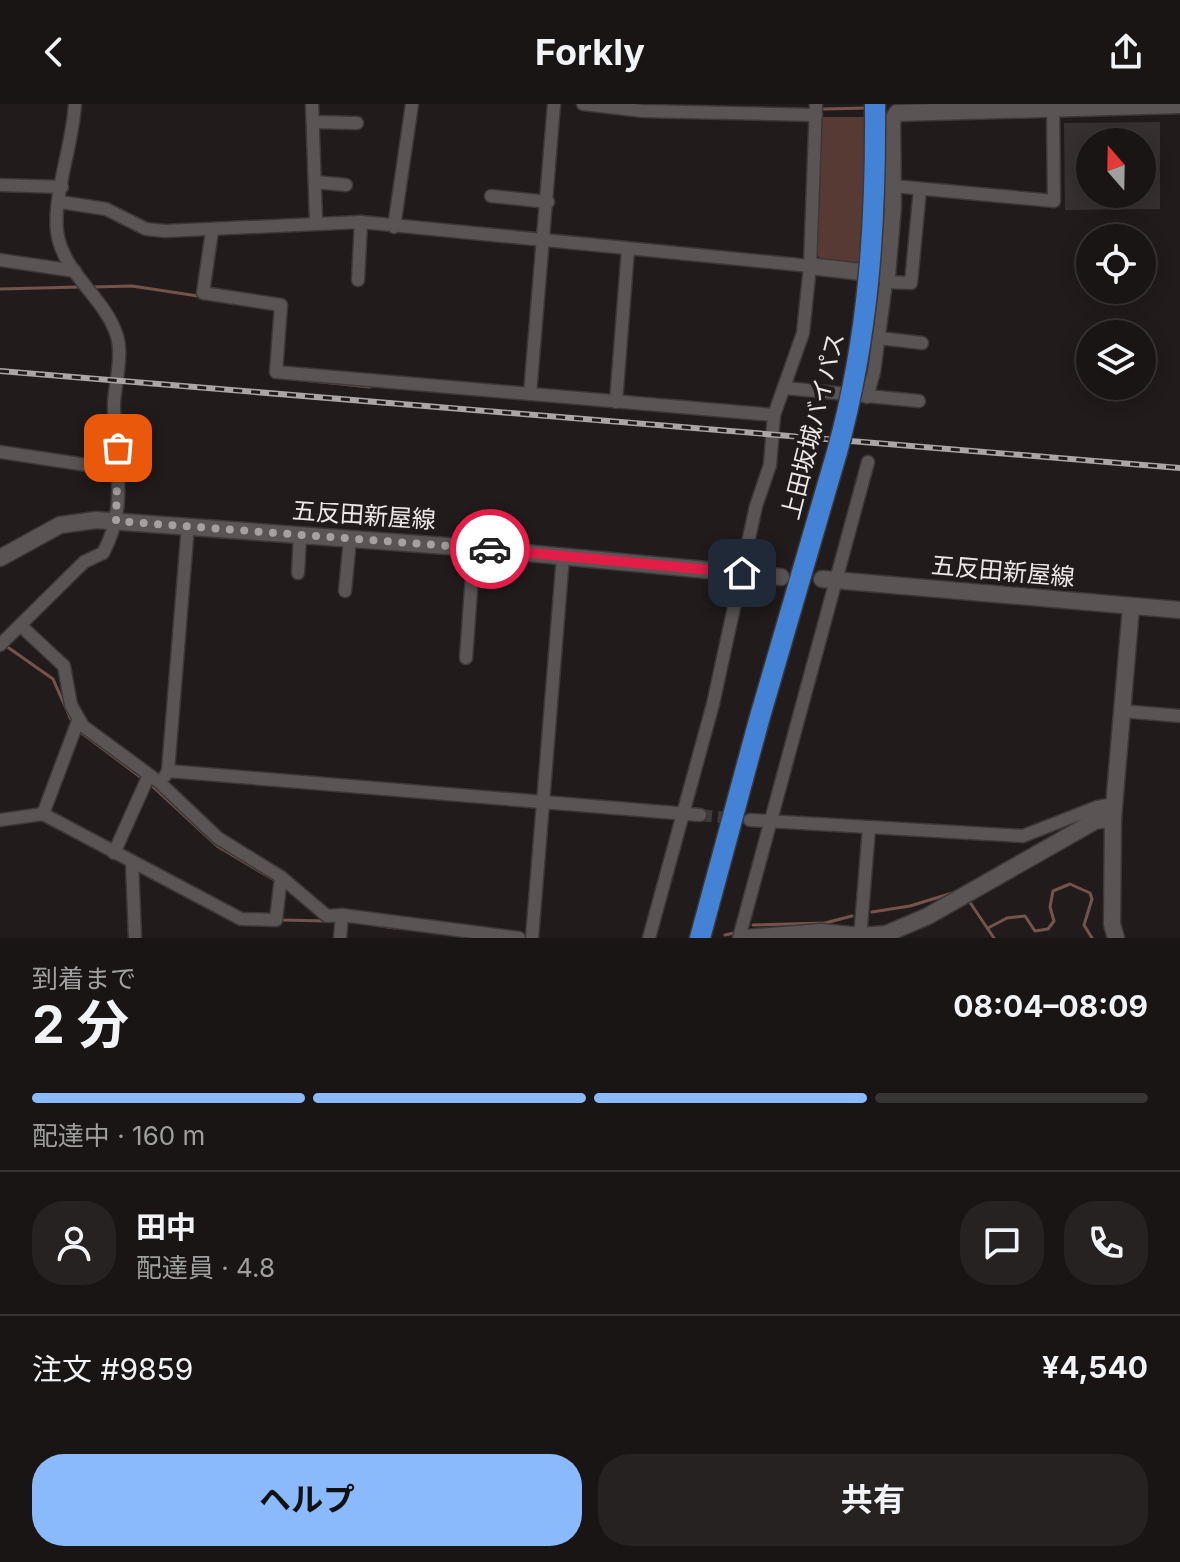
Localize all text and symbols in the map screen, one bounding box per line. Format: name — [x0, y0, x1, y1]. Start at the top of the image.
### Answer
icon: back — [32, 30, 76, 74]
text: Forkly — [535, 30, 645, 74]
icon: share — [1104, 30, 1148, 74]
north arrow — [1076, 128, 1156, 208]
map controls — [1076, 128, 1156, 400]
button: locate — [1076, 224, 1156, 304]
button: layers — [1076, 320, 1156, 400]
street label: 上田坂城バイパス — [776, 330, 850, 522]
pin — [84, 414, 152, 482]
icon: bag — [96, 426, 140, 470]
street label: 五反田新屋線 — [291, 496, 437, 534]
courier — [450, 509, 530, 589]
icon: car — [468, 527, 512, 571]
pin — [708, 539, 776, 607]
street label: 五反田新屋線 — [930, 550, 1076, 592]
icon: home — [720, 551, 764, 595]
text: 到着まで — [32, 963, 136, 994]
text: 08:04–08:09 — [953, 988, 1148, 1024]
text: 2 分 — [32, 993, 129, 1056]
text: 配達中 · 160 m — [32, 1120, 205, 1151]
button: person — [32, 1201, 116, 1285]
button: chat — [960, 1201, 1044, 1285]
button: phone — [1064, 1201, 1148, 1285]
text: 田中 — [136, 1209, 196, 1245]
text: 配達員 · 4.8 — [136, 1252, 275, 1283]
text: ¥4,540 — [1042, 1349, 1148, 1385]
text: 注文 #9859 — [32, 1351, 193, 1387]
button: ヘルプ — [32, 1454, 582, 1546]
button: 共有 — [598, 1454, 1148, 1546]

